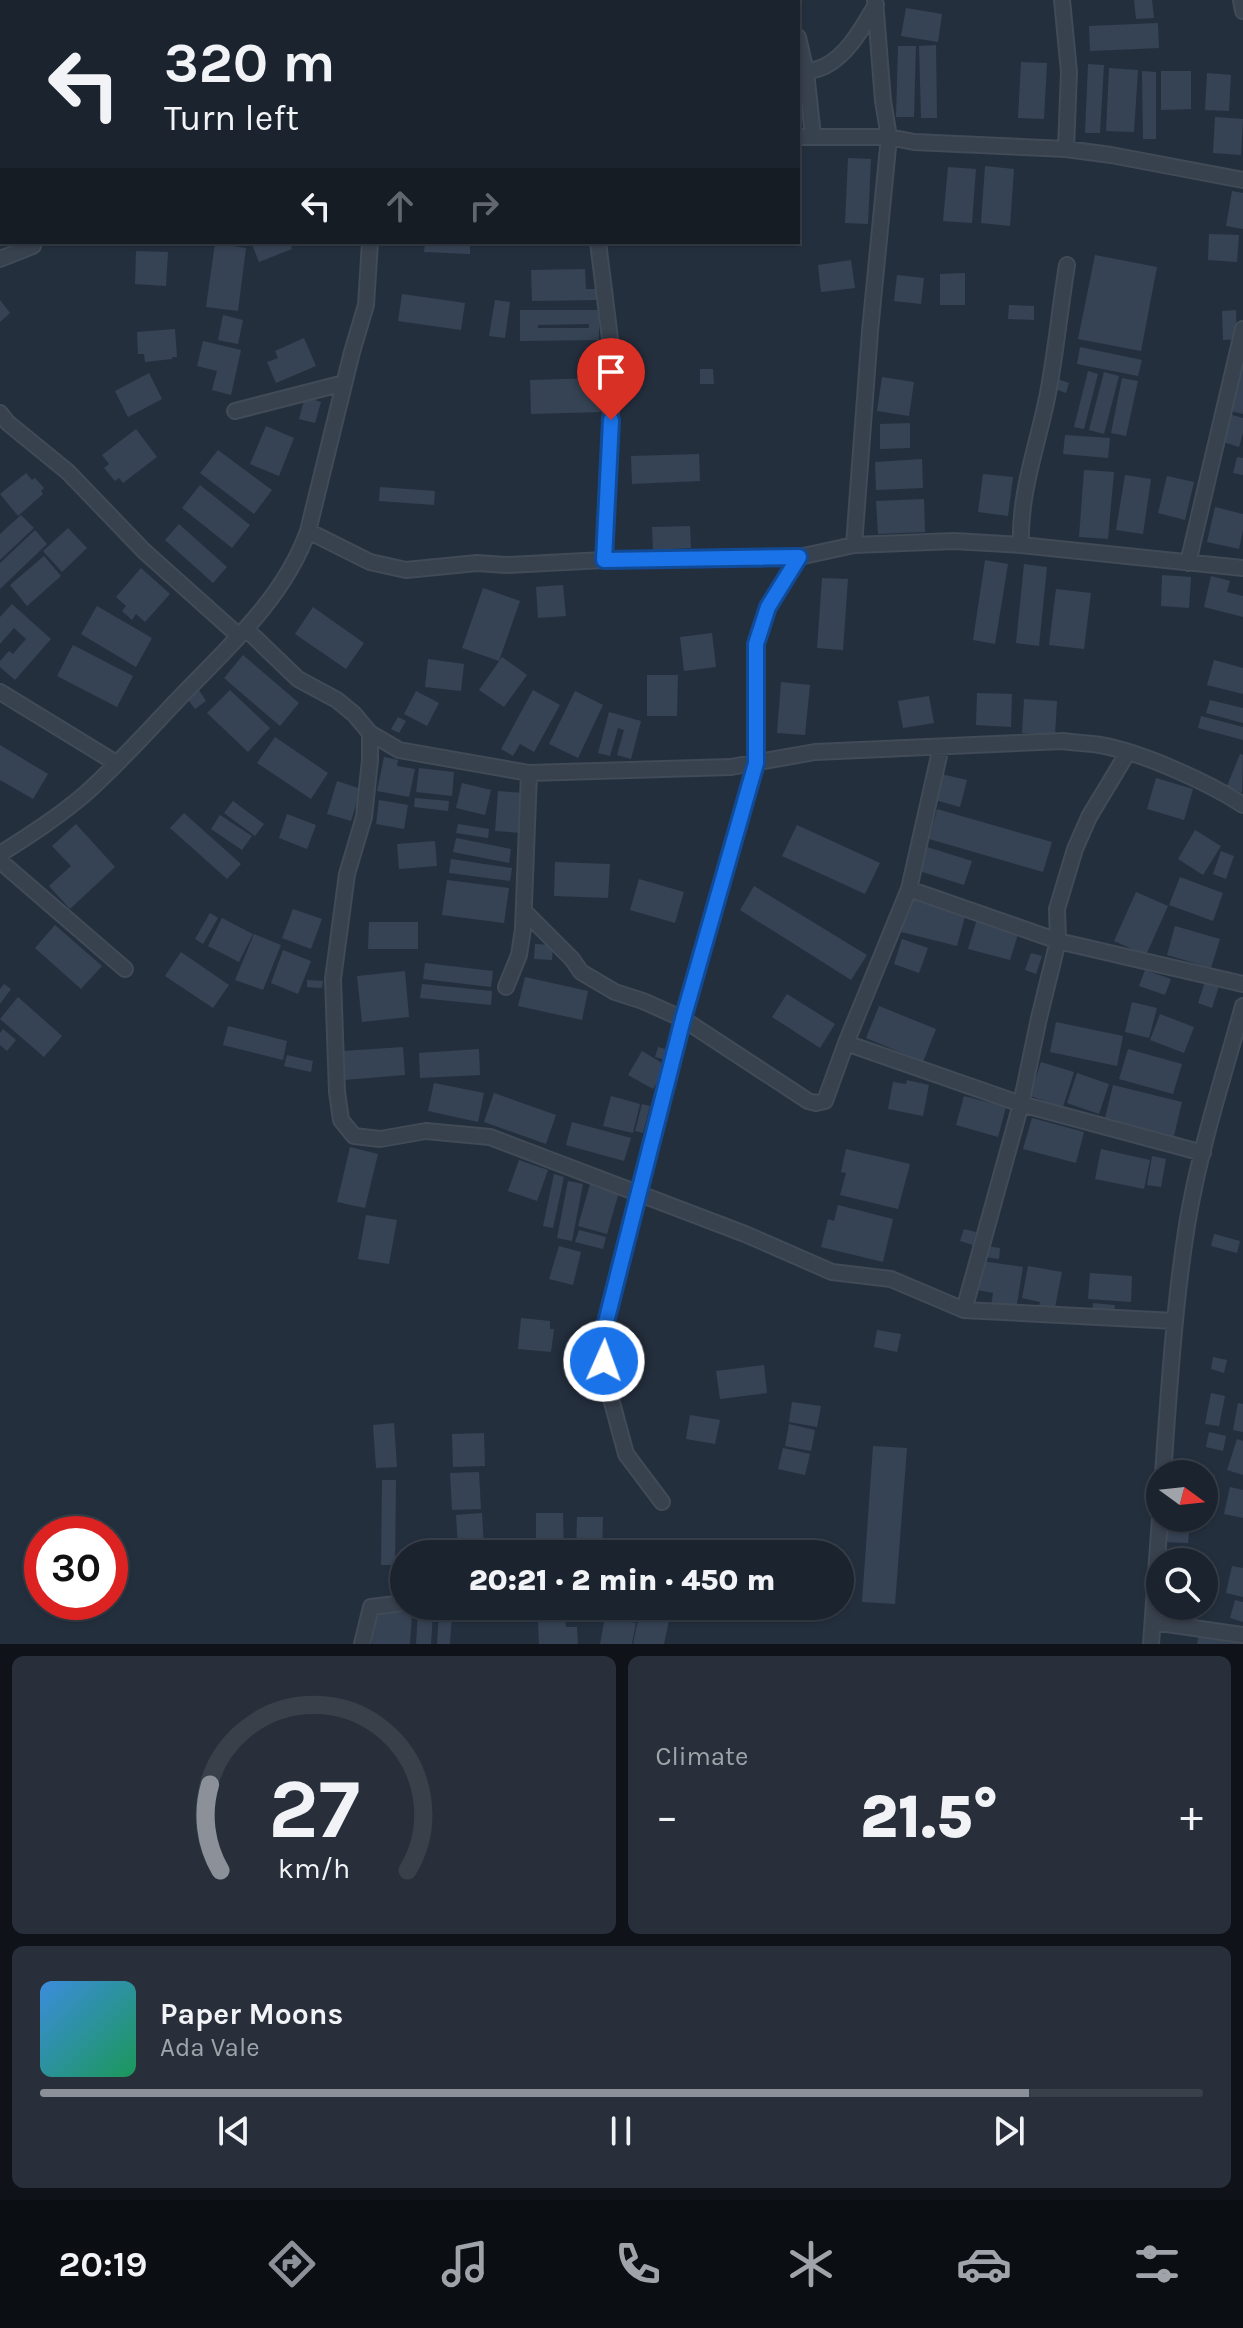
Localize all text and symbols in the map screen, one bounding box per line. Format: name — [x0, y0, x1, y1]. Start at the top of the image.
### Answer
text: 320 m — [164, 30, 335, 95]
icon: left — [32, 32, 136, 136]
text: Turn left — [164, 97, 299, 139]
icon: left — [294, 184, 338, 228]
icon: ahead — [378, 184, 422, 228]
icon: right — [462, 184, 506, 228]
pin — [577, 338, 645, 420]
icon: arrive — [589, 350, 633, 394]
position arrow — [562, 1319, 646, 1403]
north arrow — [1146, 1460, 1218, 1532]
map controls — [1146, 1460, 1218, 1620]
speed limit sign: 30 — [24, 1516, 128, 1620]
button: search — [1146, 1548, 1218, 1620]
text: 20:21 · 2 min · 450 m — [469, 1562, 775, 1598]
text: Climate — [656, 1741, 748, 1772]
text: 27 — [268, 1761, 360, 1858]
text: 21.5° — [860, 1782, 999, 1852]
text: − — [656, 1791, 679, 1842]
text: + — [1180, 1791, 1203, 1842]
text: km/h — [278, 1852, 350, 1885]
text: Paper Moons — [160, 1996, 343, 2032]
text: Ada Vale — [160, 2032, 260, 2063]
icon: previous — [212, 2109, 256, 2153]
icon: pause — [599, 2109, 643, 2153]
icon: next — [987, 2109, 1031, 2153]
icon: directions — [264, 2236, 320, 2292]
icon: music — [437, 2236, 493, 2292]
icon: phone — [610, 2236, 666, 2292]
icon: climate — [783, 2236, 839, 2292]
icon: car — [956, 2236, 1012, 2292]
icon: filters — [1129, 2236, 1185, 2292]
text: 20:19 — [58, 2243, 147, 2285]

